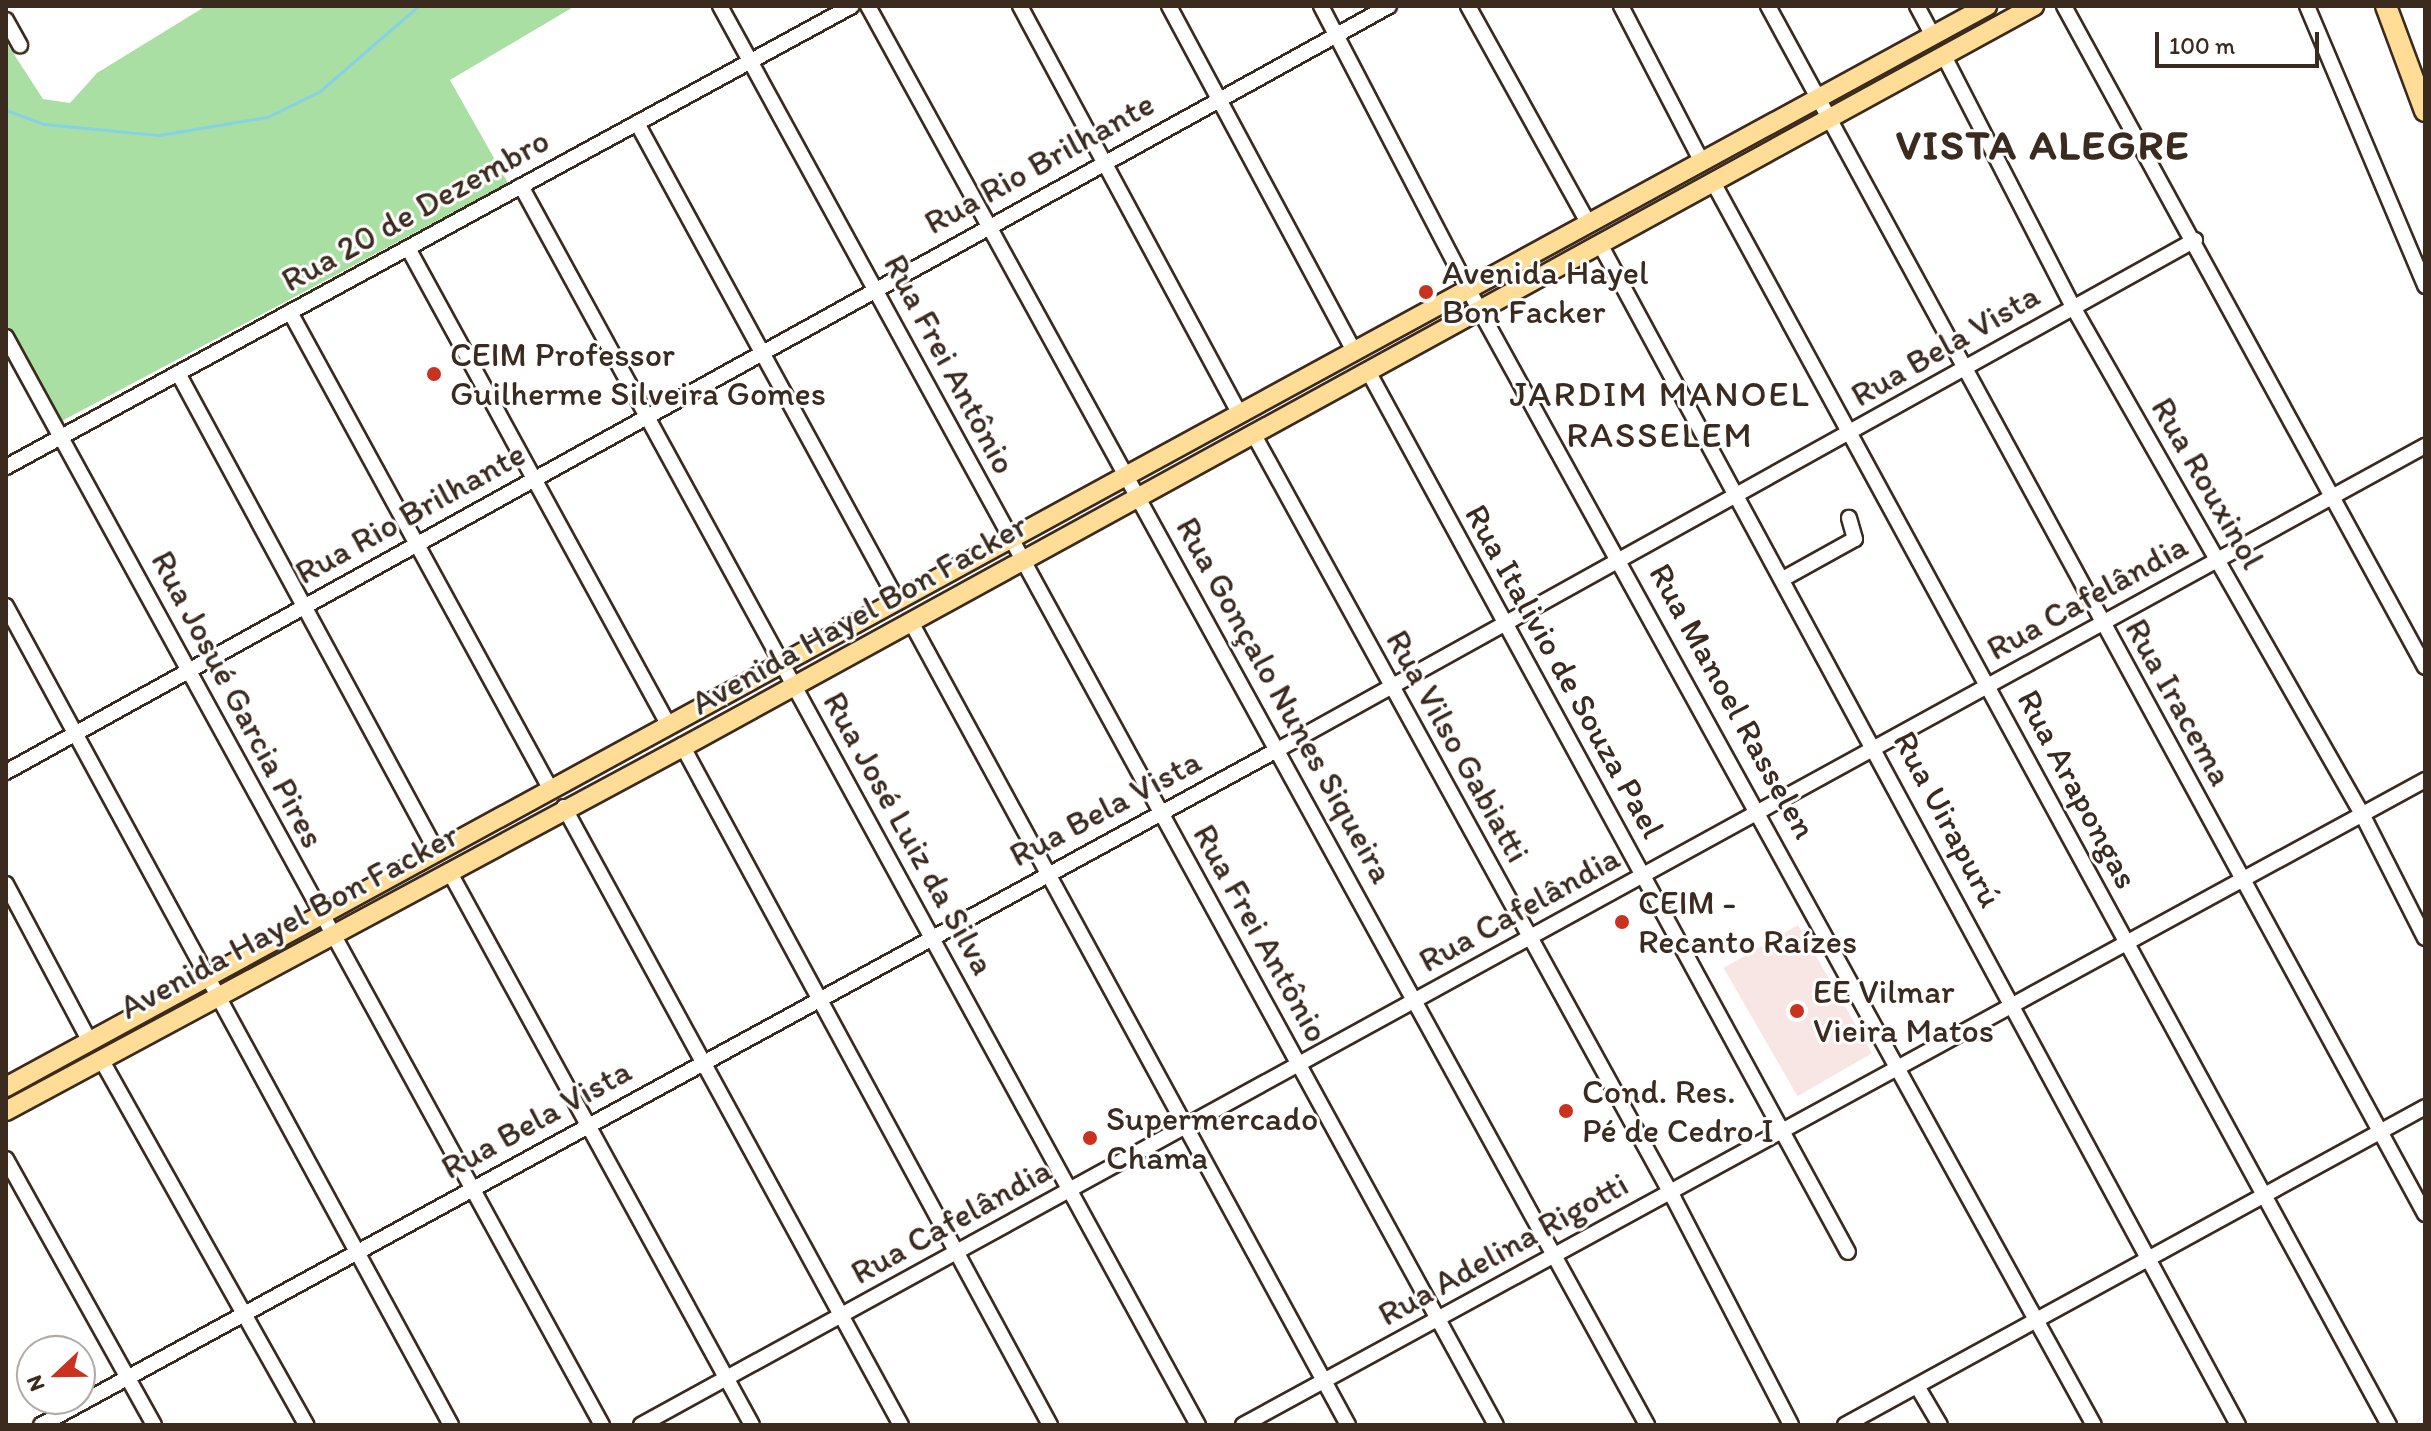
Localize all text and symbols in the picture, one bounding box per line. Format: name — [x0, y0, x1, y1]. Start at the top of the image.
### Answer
scale bar — [2159, 16, 2323, 66]
text: 100 m — [2169, 31, 2235, 60]
street label: Rua Rio Brilhante — [918, 83, 1160, 243]
street label: Rua 20 de Dezembro — [274, 120, 556, 300]
district label: VISTA ALEGRE — [1894, 120, 2192, 170]
street label: Rua Frei Antônio — [875, 247, 1025, 481]
place label: Avenida Hayel Bon Facker — [1442, 252, 1649, 332]
street label: Rua Bela Vista — [1844, 275, 2046, 415]
marker: Avenida Hayel Bon Facker — [1417, 283, 1435, 301]
place label: CEIM Professor Guilherme Silveira Gomes — [450, 334, 828, 414]
marker: CEIM Professor Guilherme Silveira Gomes — [425, 365, 443, 383]
district label: JARDIM MANOEL RASSELEM — [1511, 371, 1809, 456]
street label: Rua Rouxinol — [2143, 390, 2273, 576]
street label: Rua Rio Brilhante — [289, 433, 531, 593]
street label: Rua Italivio de Souza Pael — [1456, 497, 1674, 845]
street label: Avenida Hayel Bon Facker — [684, 505, 1034, 723]
street label: Rua Gonçalo Nunes Siqueira — [1168, 511, 1402, 889]
street label: Rua Cafelândia — [1979, 525, 2195, 669]
street label: Rua Josué Garcia Pires — [142, 543, 334, 855]
street label: Rua Manoel Rasselen — [1640, 556, 1826, 846]
street label: Rua Iracema — [2116, 611, 2242, 793]
street label: Rua Vilso Gabiatti — [1377, 622, 1539, 870]
street label: Rua Arapongas — [2008, 682, 2148, 896]
street label: Rua José Luiz da Silva — [814, 684, 1004, 982]
street label: Rua Uirapurú — [1885, 724, 2011, 914]
street label: Rua Bela Vista — [1003, 741, 1207, 875]
street label: Avenida Hayel Bon Facker — [113, 814, 465, 1028]
street label: Rua Frei Antônio — [1184, 817, 1338, 1049]
street label: Rua Cafelândia — [1411, 837, 1627, 981]
place label: CEIM - Recanto Raízes — [1638, 882, 1857, 962]
marker: CEIM - Recanto Raízes — [1613, 913, 1631, 931]
place label: EE Vilmar Vieira Matos — [1813, 971, 1995, 1050]
marker: EE Vilmar Vieira Matos — [1788, 1002, 1806, 1020]
street label: Rua Bela Vista — [435, 1050, 637, 1188]
place label: Cond. Res. Pé de Cedro I — [1582, 1071, 1774, 1150]
place label: Supermercado Chama — [1106, 1098, 1318, 1178]
marker: Cond. Res. Pé de Cedro I — [1557, 1102, 1575, 1120]
marker: Supermercado Chama — [1081, 1129, 1099, 1147]
street label: Rua Cafelândia — [843, 1149, 1059, 1293]
street label: Rua Adelina Rigotti — [1371, 1163, 1635, 1335]
north arrow — [16, 1335, 96, 1415]
text: N — [20, 1371, 50, 1395]

